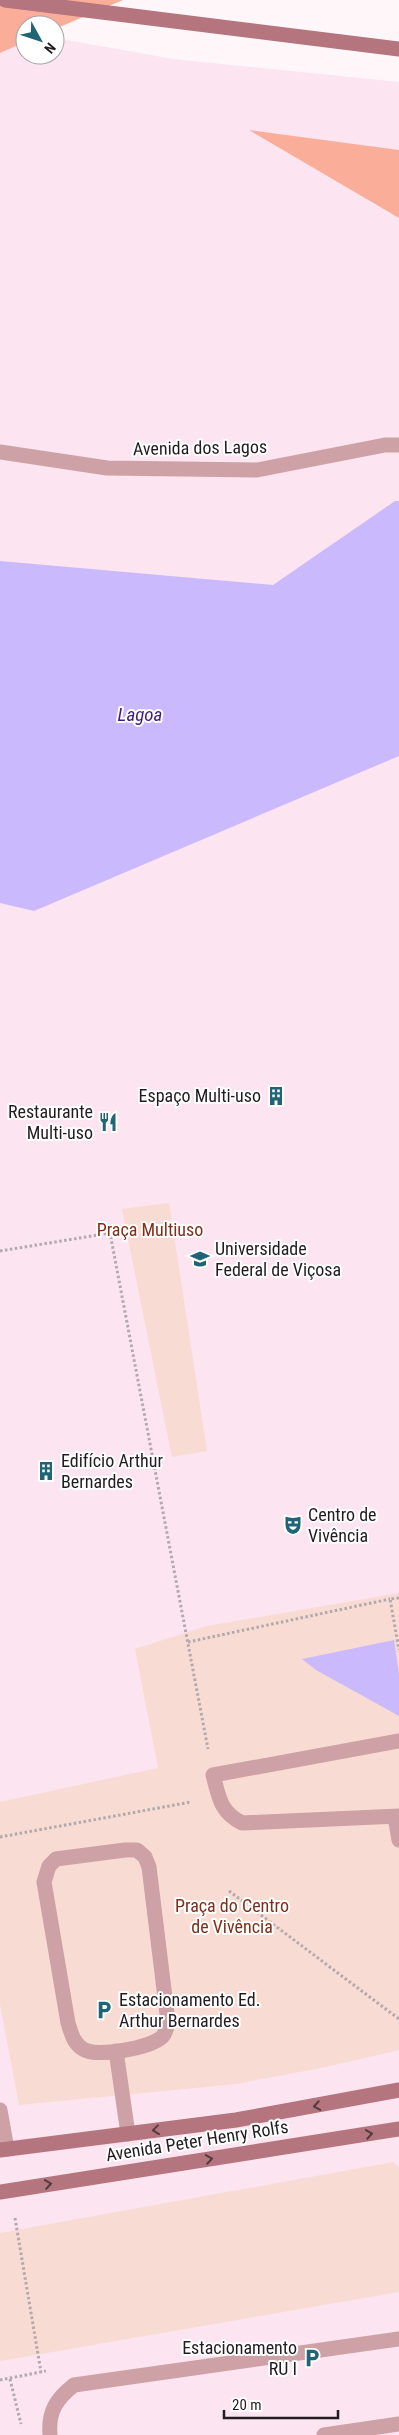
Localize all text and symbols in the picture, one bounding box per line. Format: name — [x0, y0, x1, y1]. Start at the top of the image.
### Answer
north arrow — [15, 15, 65, 65]
text: N — [41, 40, 59, 57]
street label: Avenida dos Lagos — [133, 436, 267, 459]
water label: Lagoa — [118, 703, 162, 726]
place label: Espaço Multi-uso — [139, 1085, 261, 1106]
building icon: Espaço Multi-uso — [265, 1085, 287, 1107]
place label: Restaurante Multi-uso — [8, 1101, 93, 1143]
restaurant icon: Restaurante Multi-uso — [97, 1111, 119, 1133]
park label: Praça Multiuso — [97, 1219, 203, 1240]
place label: Universidade Federal de Viçosa — [215, 1238, 341, 1280]
school or university icon: Universidade Federal de Viçosa — [189, 1248, 211, 1270]
place label: Edifício Arthur Bernardes — [61, 1450, 163, 1492]
building icon: Edifício Arthur Bernardes — [35, 1460, 57, 1482]
place label: Centro de Vivência — [308, 1504, 377, 1546]
theatre icon: Centro de Vivência — [282, 1514, 304, 1536]
park label: Praça do Centro de Vivência — [175, 1895, 289, 1937]
place label: Estacionamento Ed. Arthur Bernardes — [119, 1989, 260, 2031]
parking icon: Estacionamento Ed. Arthur Bernardes — [93, 1999, 115, 2021]
one-way arrow — [313, 2101, 321, 2111]
street label: Avenida Peter Henry Rolfs — [104, 2116, 290, 2165]
one-way arrow — [152, 2124, 160, 2135]
one-way arrow — [366, 2129, 374, 2140]
one-way arrow — [204, 2154, 213, 2164]
one-way arrow — [44, 2179, 52, 2189]
place label: Estacionamento RU I — [182, 2337, 297, 2379]
parking icon: Estacionamento RU I — [301, 2347, 323, 2369]
scale bar — [224, 2388, 338, 2420]
text: 20 m — [232, 2396, 262, 2414]

